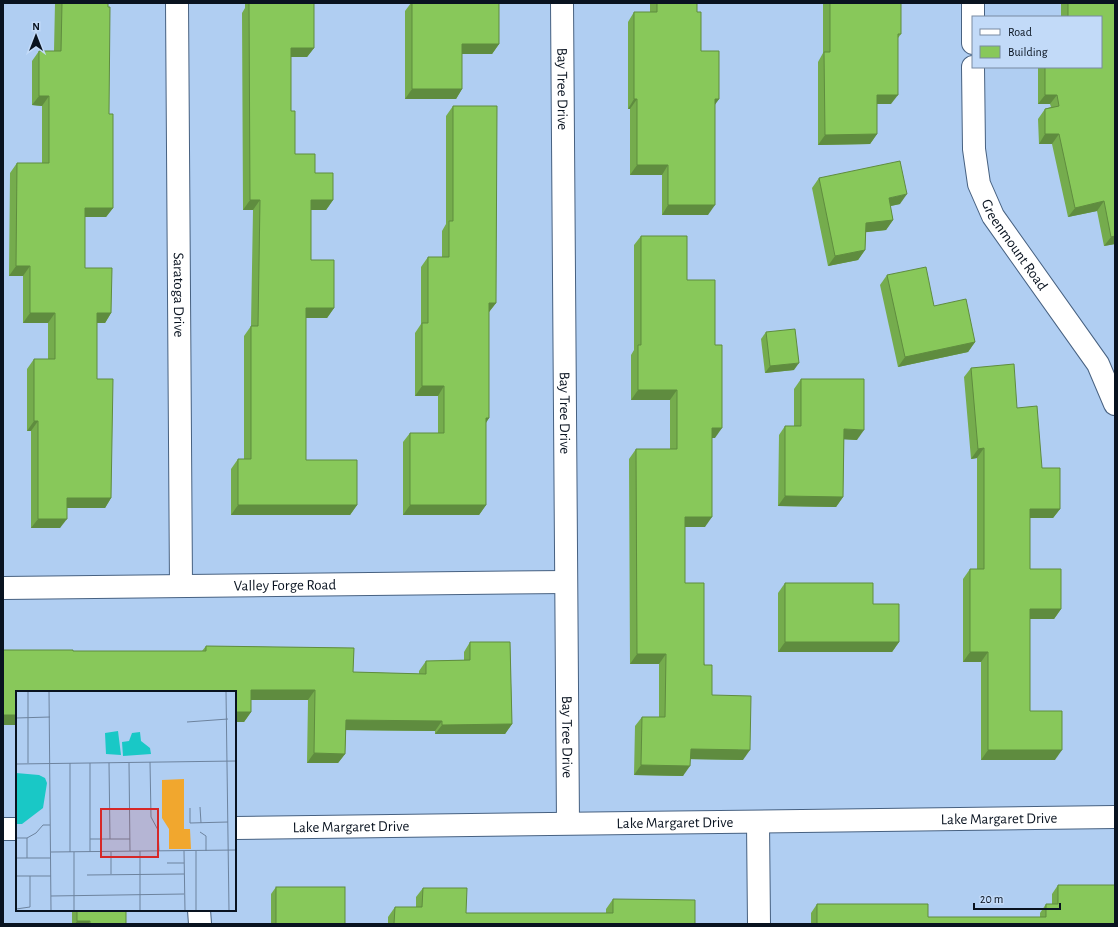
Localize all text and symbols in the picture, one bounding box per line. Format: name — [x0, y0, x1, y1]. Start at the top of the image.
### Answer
north arrow — [16, 16, 56, 56]
legend — [972, 16, 1102, 68]
text: N — [32, 21, 40, 32]
text: Road — [1008, 26, 1032, 38]
text: Building — [1008, 46, 1048, 58]
street label: Bay Tree Drive — [554, 48, 570, 130]
street label: Greenmount Road — [979, 197, 1050, 293]
street label: Saratoga Drive — [171, 252, 186, 338]
street label: Bay Tree Drive — [557, 372, 572, 454]
street label: Valley Forge Road — [234, 577, 337, 594]
inset map — [16, 691, 236, 911]
street label: Bay Tree Drive — [559, 696, 575, 778]
street label: Lake Margaret Drive — [941, 811, 1058, 827]
street label: Lake Margaret Drive — [616, 815, 734, 831]
street label: Lake Margaret Drive — [292, 819, 409, 835]
scale bar — [974, 885, 1060, 911]
text: 20 m — [980, 893, 1003, 905]

